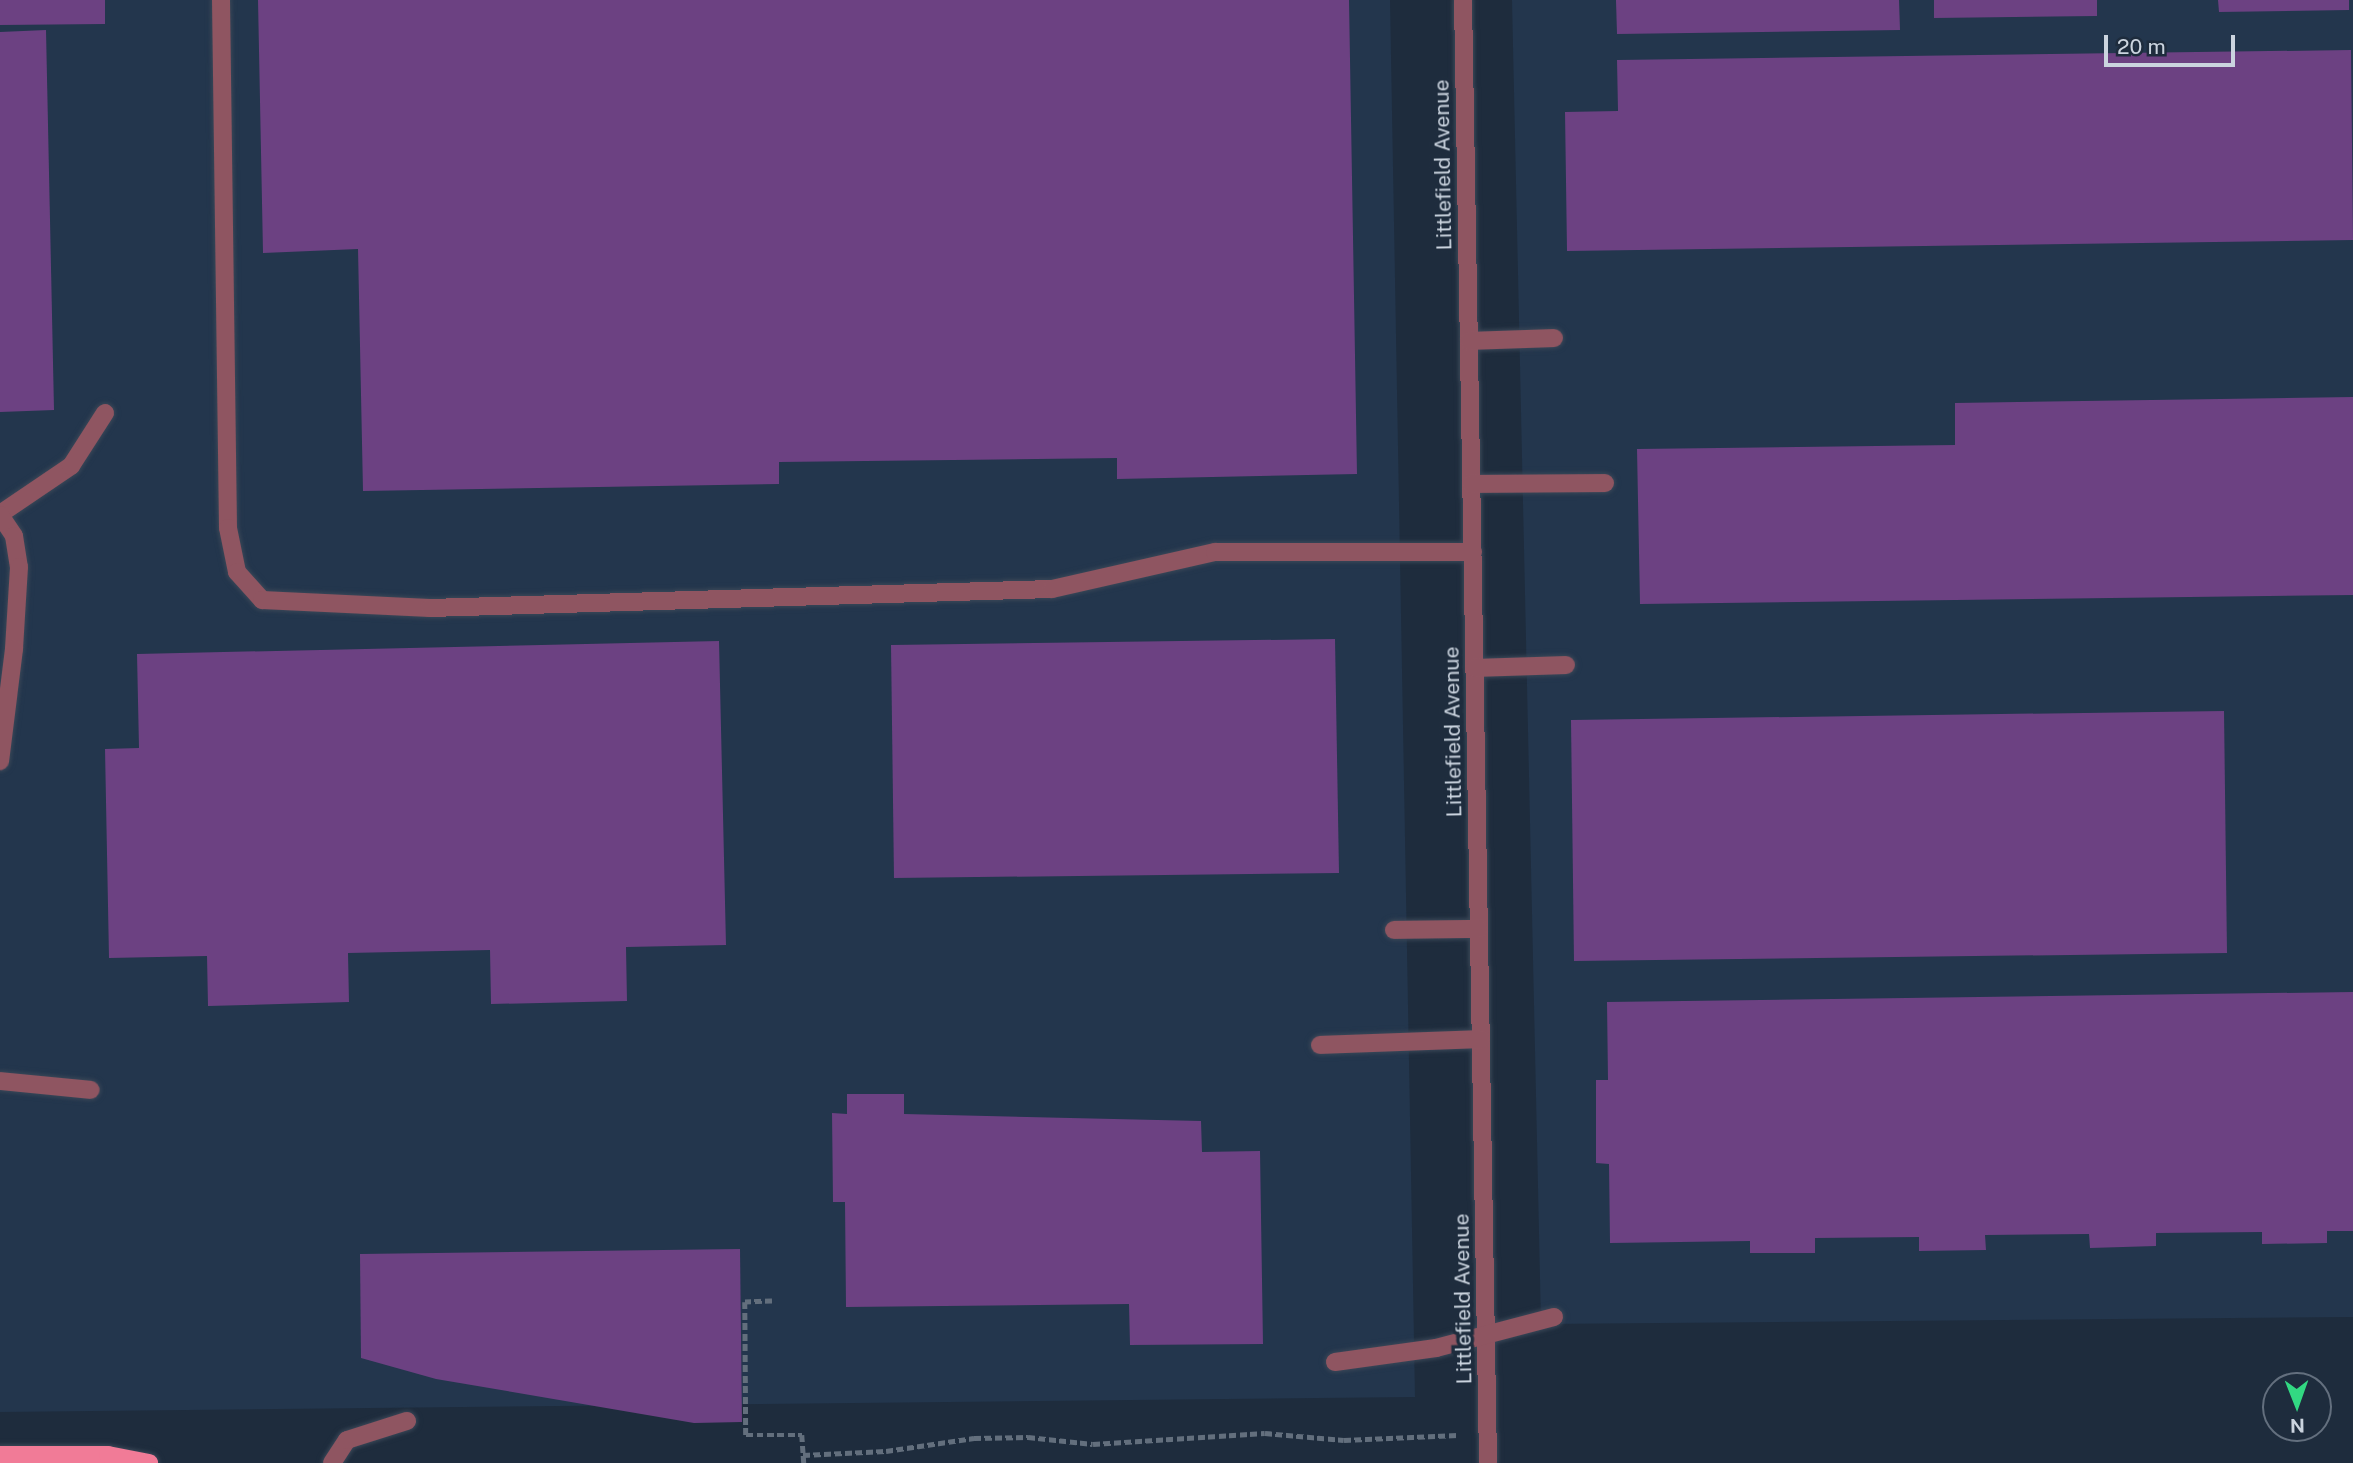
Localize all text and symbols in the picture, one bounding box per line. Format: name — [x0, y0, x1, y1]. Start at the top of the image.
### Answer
scale bar — [2108, 21, 2239, 65]
text: 20 m — [2117, 34, 2166, 59]
street label: Littlefield Avenue — [1429, 79, 1457, 251]
street label: Littlefield Avenue — [1439, 646, 1467, 818]
street label: Littlefield Avenue — [1449, 1213, 1477, 1385]
north arrow — [2262, 1372, 2332, 1442]
text: N — [2290, 1415, 2305, 1437]

